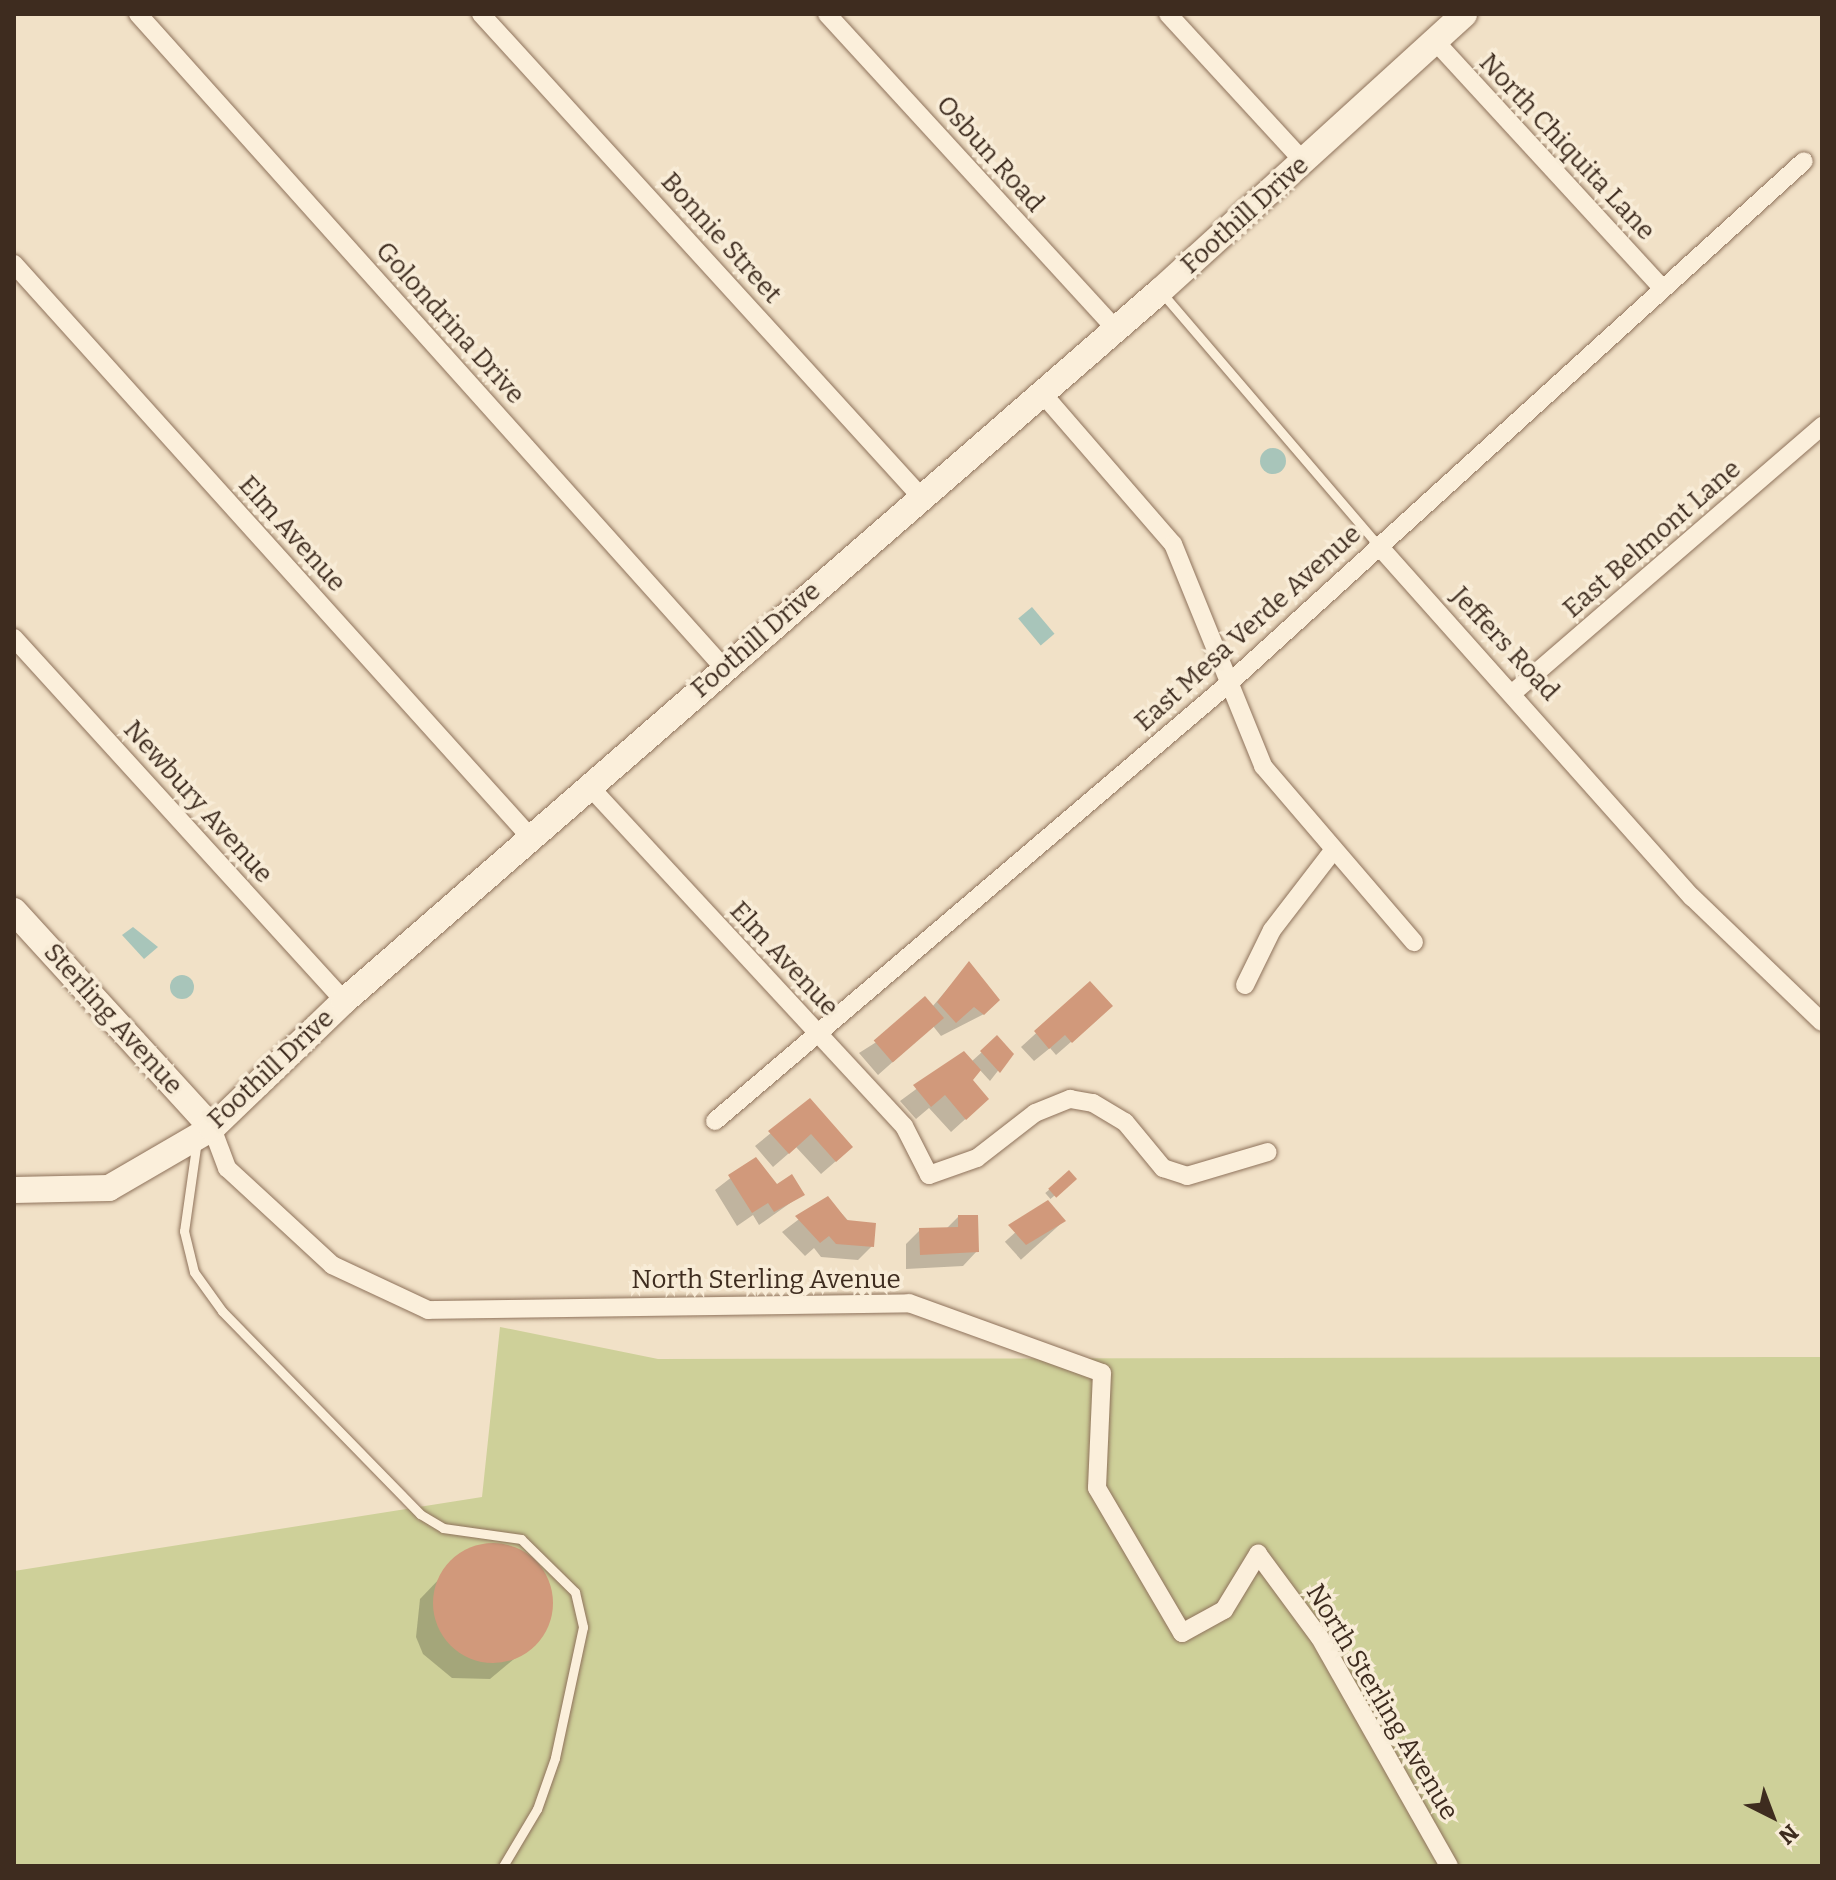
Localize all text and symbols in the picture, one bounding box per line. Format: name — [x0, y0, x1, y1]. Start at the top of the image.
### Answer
street label: North Chiquita Lane — [1473, 47, 1661, 247]
street label: Osbun Road — [930, 89, 1050, 219]
street label: Foothill Drive — [1175, 150, 1315, 280]
street label: Bonnie Street — [654, 166, 788, 310]
street label: Golondrina Drive — [369, 236, 531, 410]
street label: East Belmont Lane — [1557, 453, 1747, 625]
street label: Elm Avenue — [232, 470, 352, 598]
street label: East Mesa Verde Avenue — [1129, 518, 1367, 738]
street label: Foothill Drive — [685, 576, 827, 704]
street label: Jeffers Road — [1444, 581, 1566, 707]
street label: Newbury Avenue — [117, 714, 279, 890]
street label: Elm Avenue — [723, 895, 845, 1023]
street label: Sterling Avenue — [37, 937, 189, 1101]
street label: Foothill Drive — [202, 1003, 340, 1135]
street label: North Sterling Avenue — [631, 1264, 901, 1296]
street label: North Sterling Avenue — [1299, 1578, 1465, 1826]
north arrow — [1732, 1776, 1812, 1856]
text: N — [1773, 1818, 1804, 1850]

